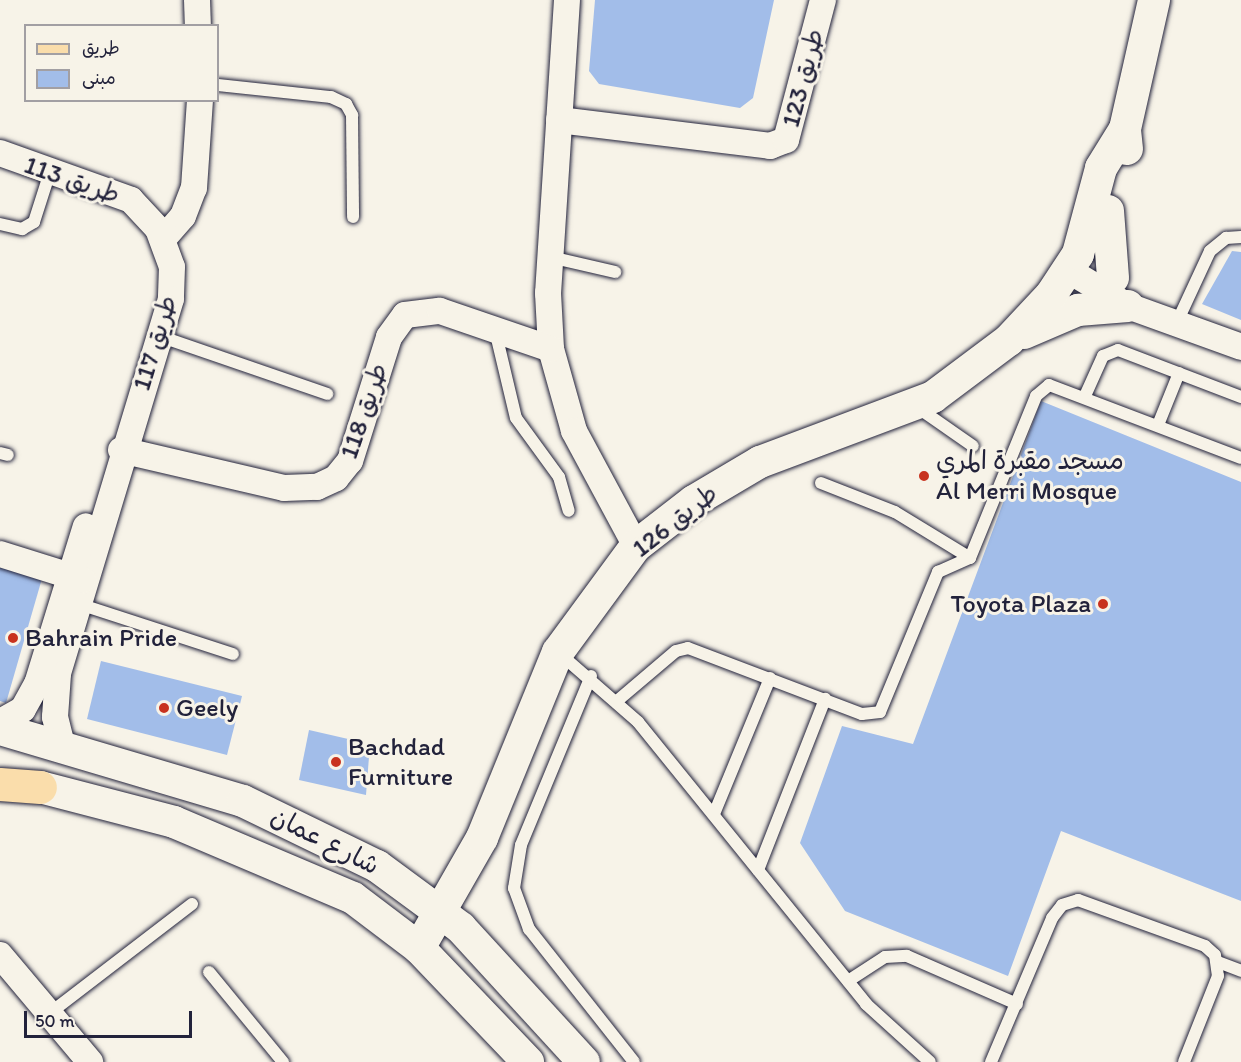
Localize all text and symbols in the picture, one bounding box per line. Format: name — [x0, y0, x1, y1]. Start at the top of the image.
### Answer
legend — [24, 24, 219, 102]
street label: طريق 123 — [775, 25, 831, 131]
text: طريق — [82, 37, 120, 59]
text: مبنى — [82, 67, 116, 89]
street label: طريق 113 — [20, 149, 124, 211]
street label: طريق 117 — [126, 292, 184, 394]
street label: طريق 118 — [333, 359, 395, 463]
place label: مسجد مقبرة المري Al Merri Mosque — [936, 445, 1124, 506]
marker: مسجد مقبرة المري Al Merri Mosque — [917, 469, 931, 483]
street label: طريق 126 — [626, 478, 724, 564]
place label: Toyota Plaza — [951, 588, 1091, 620]
marker: Toyota Plaza — [1096, 597, 1110, 611]
place label: Bahrain Pride — [25, 622, 177, 654]
marker: Bahrain Pride — [6, 631, 20, 645]
place label: Geely — [176, 692, 238, 724]
marker: Geely — [157, 701, 171, 715]
place label: Bachdad Furniture — [348, 731, 453, 792]
marker: Bachdad Furniture — [329, 755, 343, 769]
street label: شارع عمان — [266, 800, 384, 882]
scale bar — [27, 999, 195, 1037]
text: 50 m — [35, 1010, 75, 1032]

